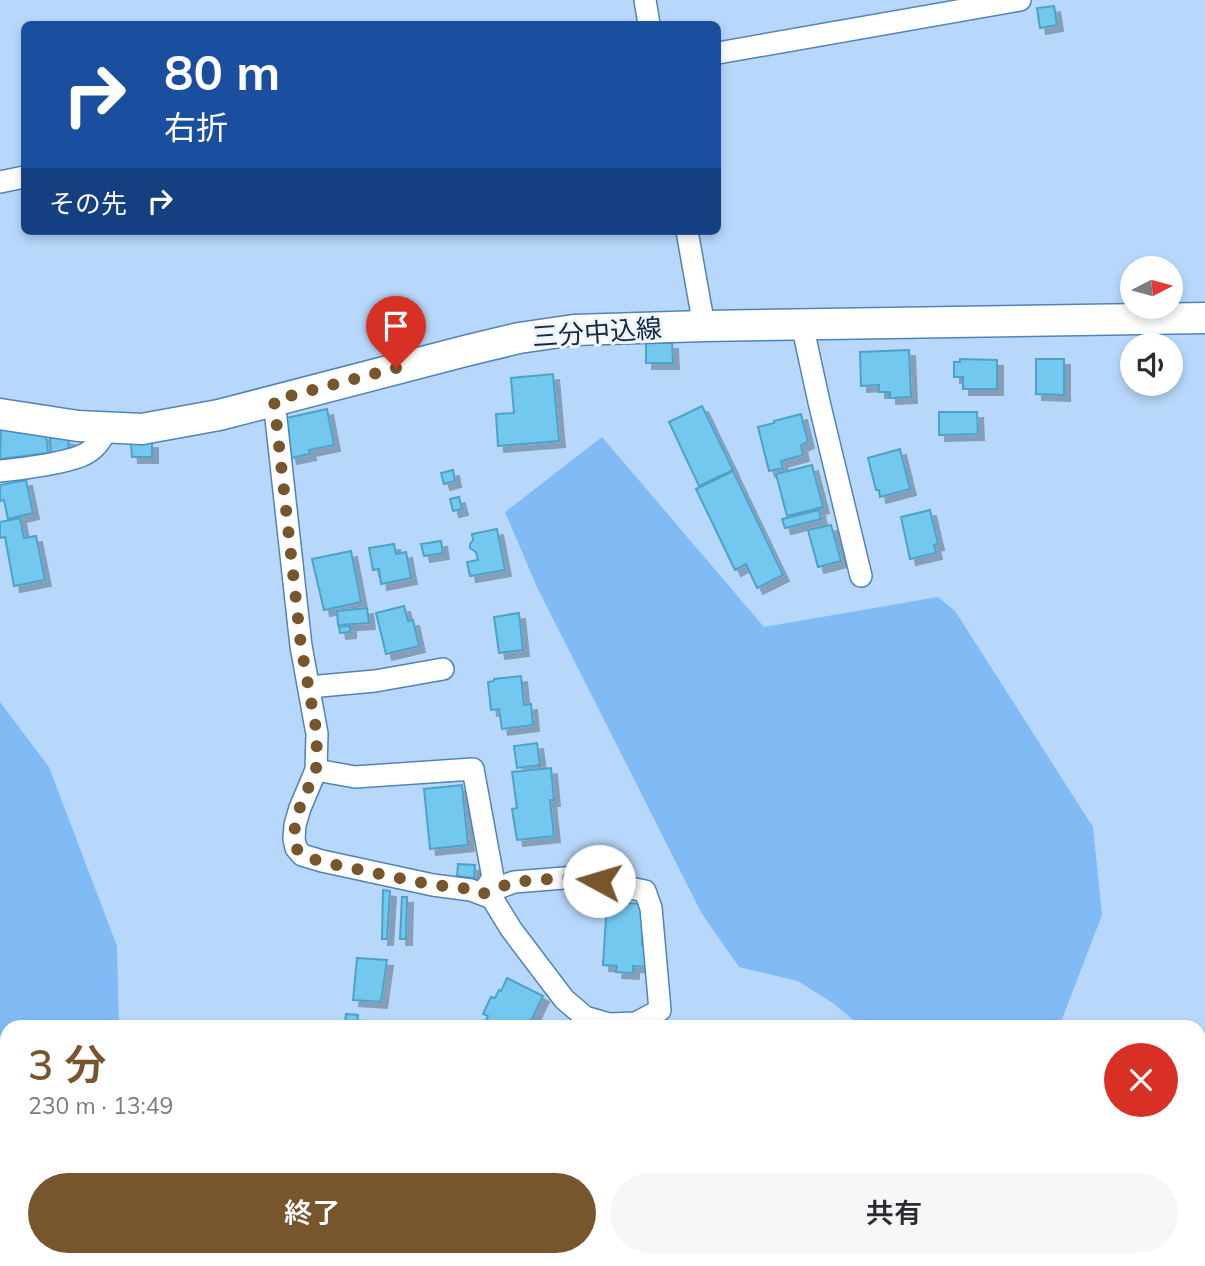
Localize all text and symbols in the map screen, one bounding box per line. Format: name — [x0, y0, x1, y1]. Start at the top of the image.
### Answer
text: 80 m — [164, 41, 280, 102]
icon: right — [49, 49, 140, 140]
text: 右折 — [164, 107, 228, 147]
icon: right — [141, 182, 179, 220]
text: その先 — [49, 187, 127, 220]
north arrow — [1120, 256, 1183, 318]
map controls — [1120, 256, 1183, 396]
pin — [366, 296, 426, 368]
icon: arrive — [377, 307, 415, 345]
street label: 三分中込線 — [531, 311, 663, 353]
button: sound — [1120, 333, 1183, 396]
position arrow — [562, 844, 636, 918]
text: 3 分 — [28, 1038, 106, 1091]
button: close — [1104, 1043, 1178, 1117]
text: 230 m · 13:49 — [28, 1091, 173, 1120]
button: 終了 — [28, 1173, 596, 1253]
button: 共有 — [610, 1173, 1178, 1253]

